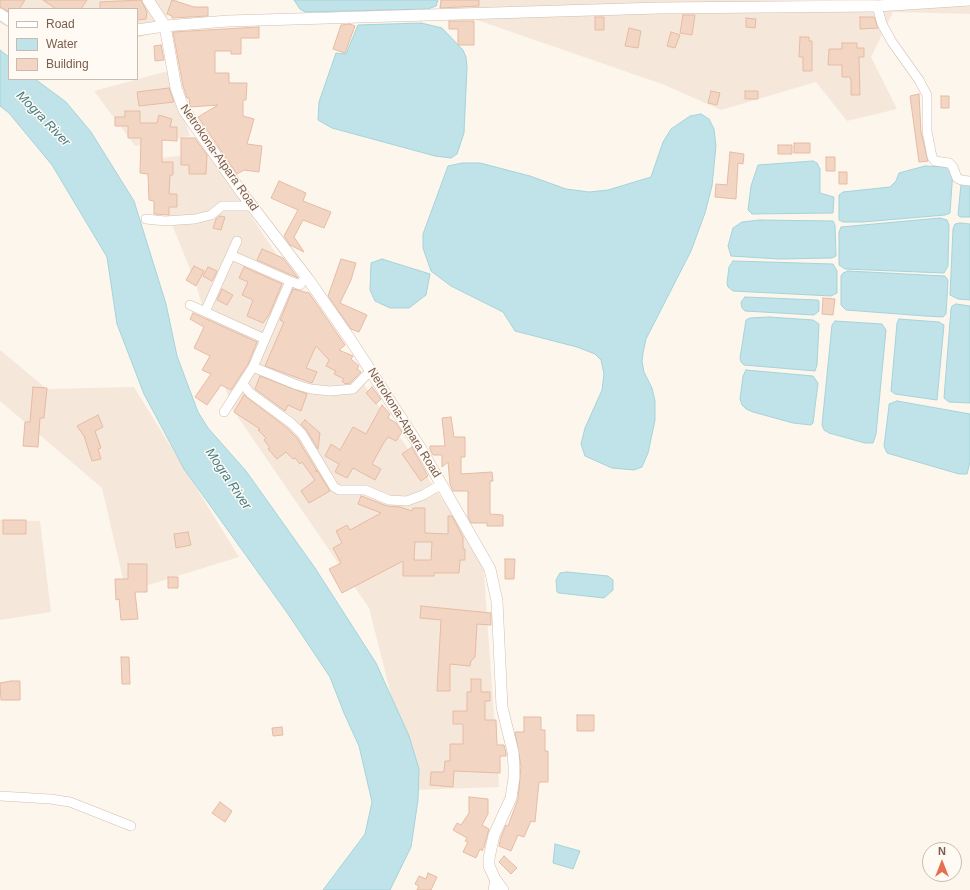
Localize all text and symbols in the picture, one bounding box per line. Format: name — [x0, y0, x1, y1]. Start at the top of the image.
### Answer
legend — [8, 8, 138, 80]
text: Road — [46, 17, 75, 31]
text: Water — [46, 37, 78, 51]
text: Building — [46, 57, 89, 71]
water label: Mogra River — [13, 88, 73, 150]
street label: Netrokona-Atpara Road — [177, 102, 261, 214]
street label: Netrokona-Atpara Road — [364, 365, 444, 481]
water label: Mogra River — [202, 445, 254, 513]
north arrow — [922, 842, 962, 882]
text: N — [938, 845, 946, 857]

